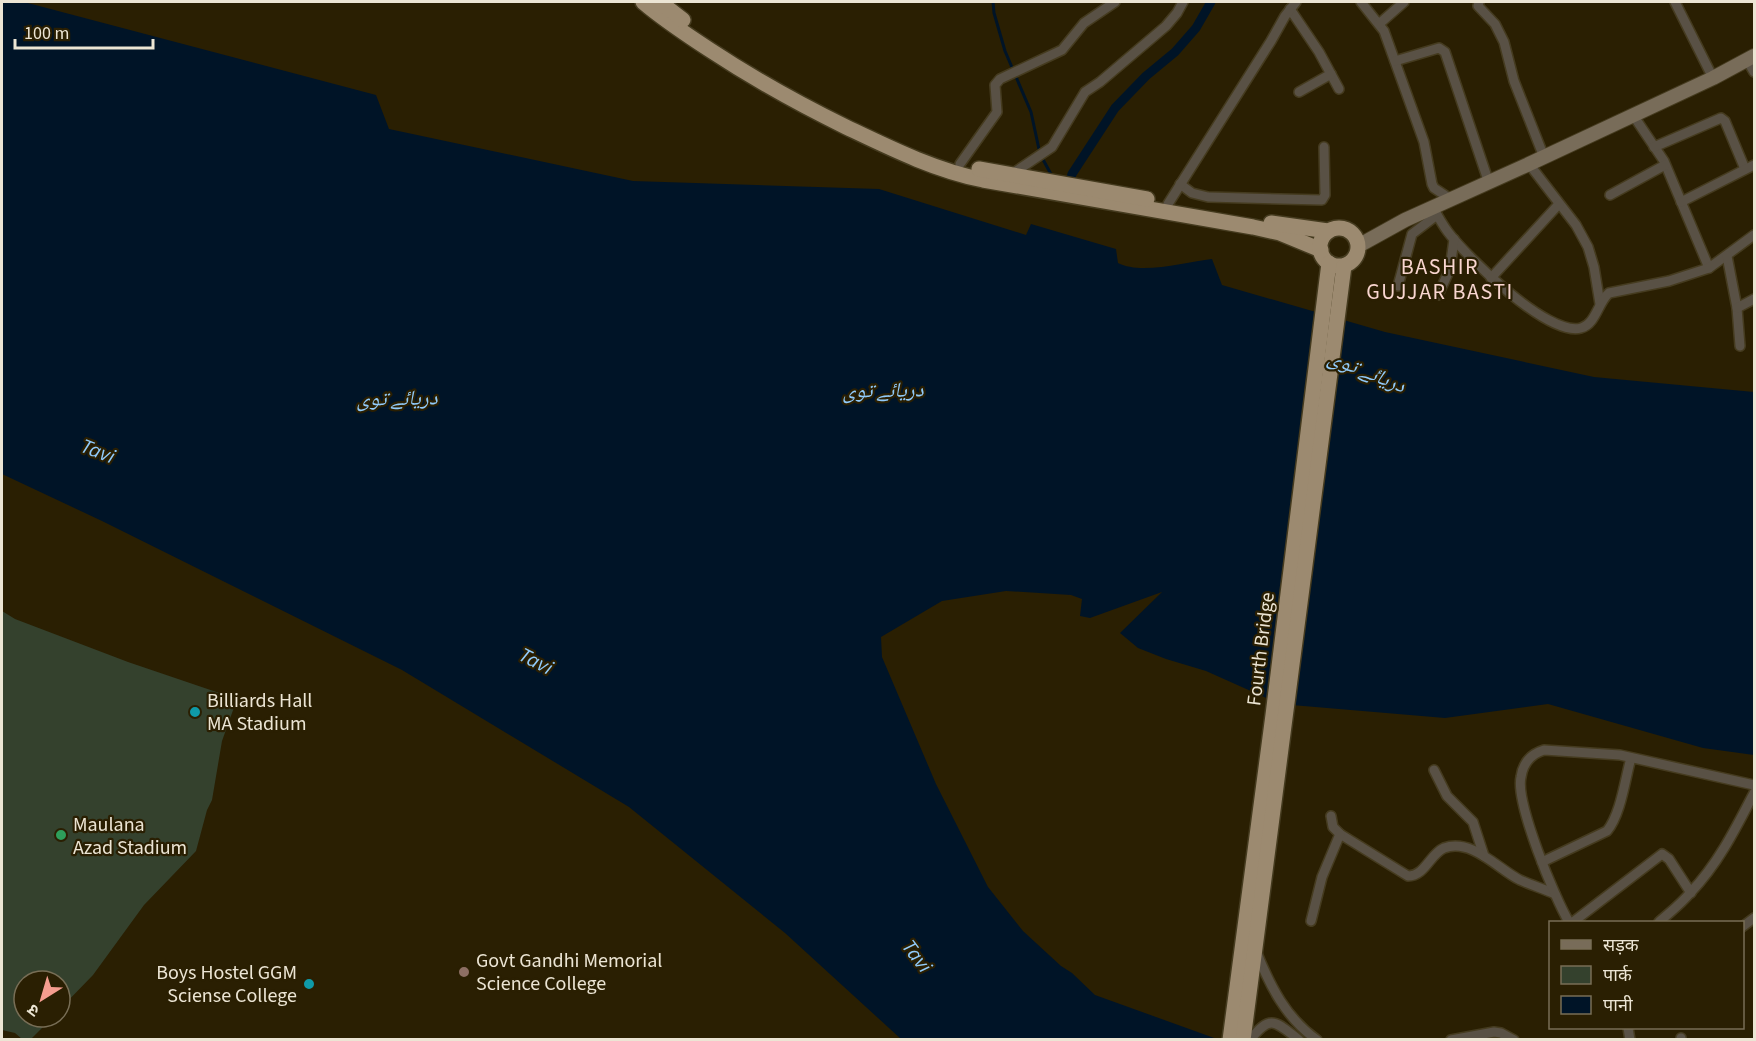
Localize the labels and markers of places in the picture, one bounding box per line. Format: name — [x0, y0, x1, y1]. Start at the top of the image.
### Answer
place label: Billiards Hall MA Stadium — [207, 687, 312, 738]
marker: Billiards Hall MA Stadium — [188, 705, 202, 719]
place label: Maulana Azad Stadium — [73, 811, 187, 862]
marker: Maulana Azad Stadium — [54, 828, 68, 842]
place label: Govt Gandhi Memorial Science College — [476, 947, 662, 998]
place label: Boys Hostel GGM Sciense College — [156, 959, 297, 1010]
marker: Govt Gandhi Memorial Science College — [457, 965, 471, 979]
marker: Boys Hostel GGM Sciense College — [302, 977, 316, 991]

